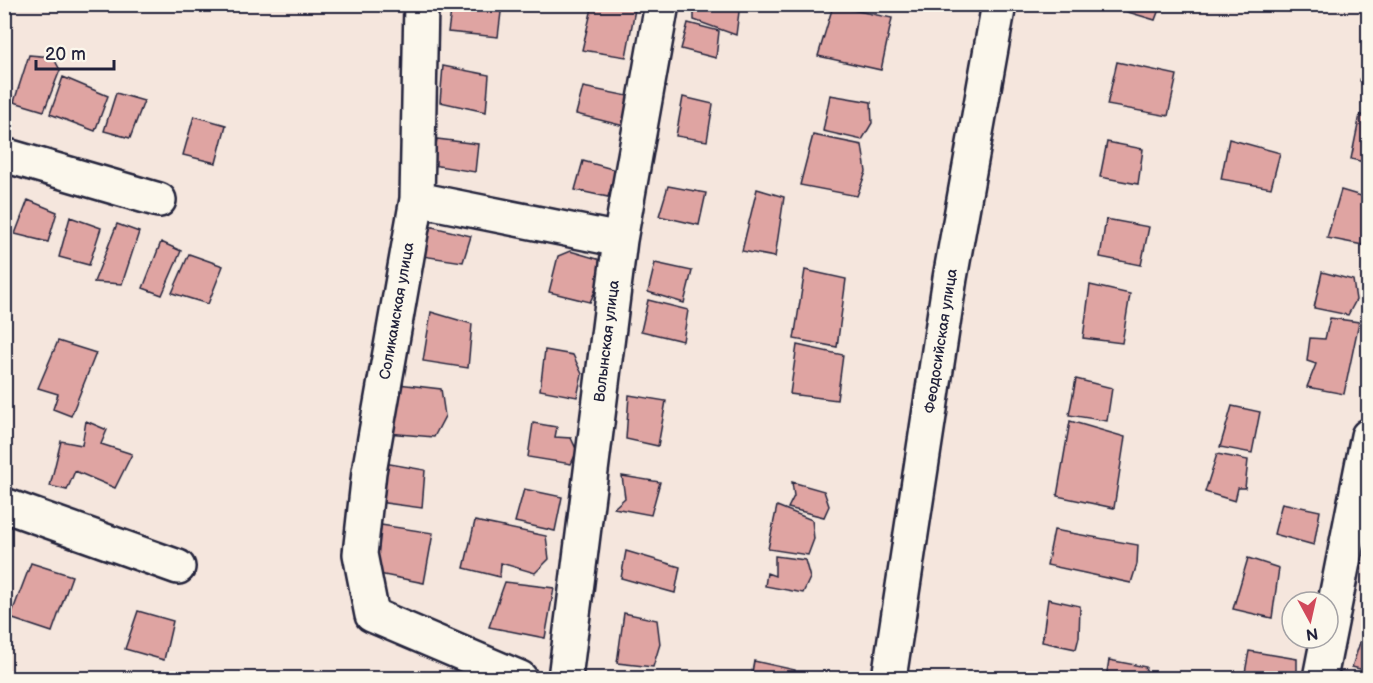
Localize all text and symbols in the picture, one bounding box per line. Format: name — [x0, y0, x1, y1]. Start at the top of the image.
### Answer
scale bar — [36, 33, 114, 71]
text: 20 m — [45, 44, 86, 65]
street label: Соликамская улица — [376, 241, 418, 381]
street label: Феодосийская улица — [920, 267, 962, 415]
street label: Волынская улица — [590, 279, 624, 403]
north arrow — [1280, 590, 1340, 650]
text: N — [1305, 623, 1319, 644]

